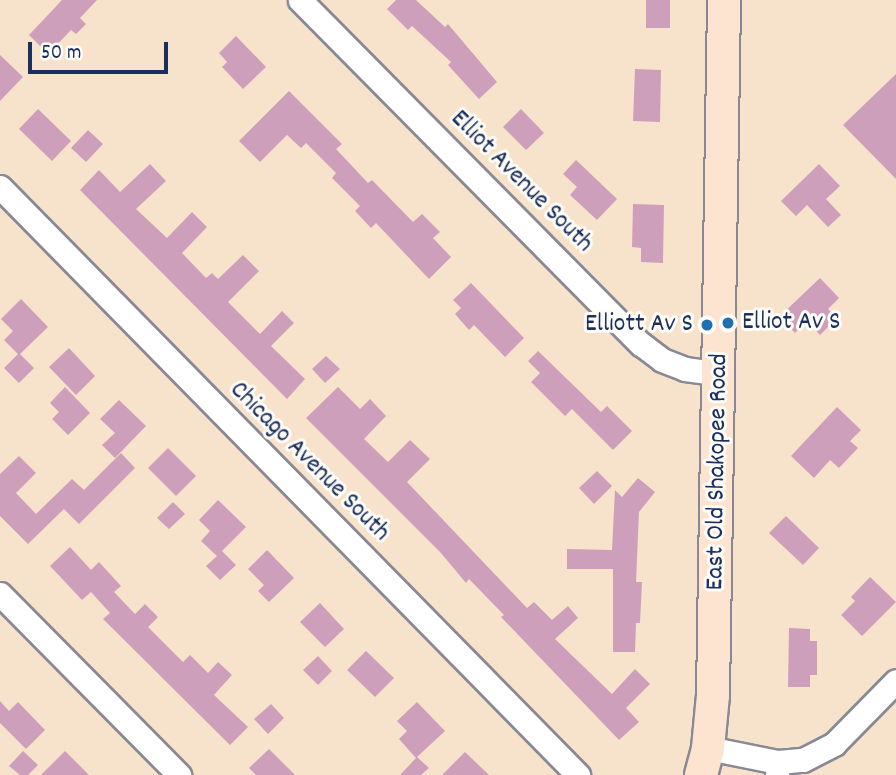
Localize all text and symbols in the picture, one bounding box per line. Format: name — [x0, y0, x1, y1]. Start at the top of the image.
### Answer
scale bar — [32, 28, 172, 72]
text: 50 m — [41, 39, 81, 69]
street label: Elliot Avenue South — [443, 104, 599, 260]
place label: Elliot Av S — [742, 307, 841, 339]
place label: Elliott Av S — [585, 309, 693, 341]
marker: Elliot Av S — [720, 315, 736, 331]
marker: Elliott Av S — [699, 317, 715, 333]
street label: East Old Shakopee Road — [700, 353, 736, 591]
street label: Chicago Avenue South — [222, 375, 396, 549]

